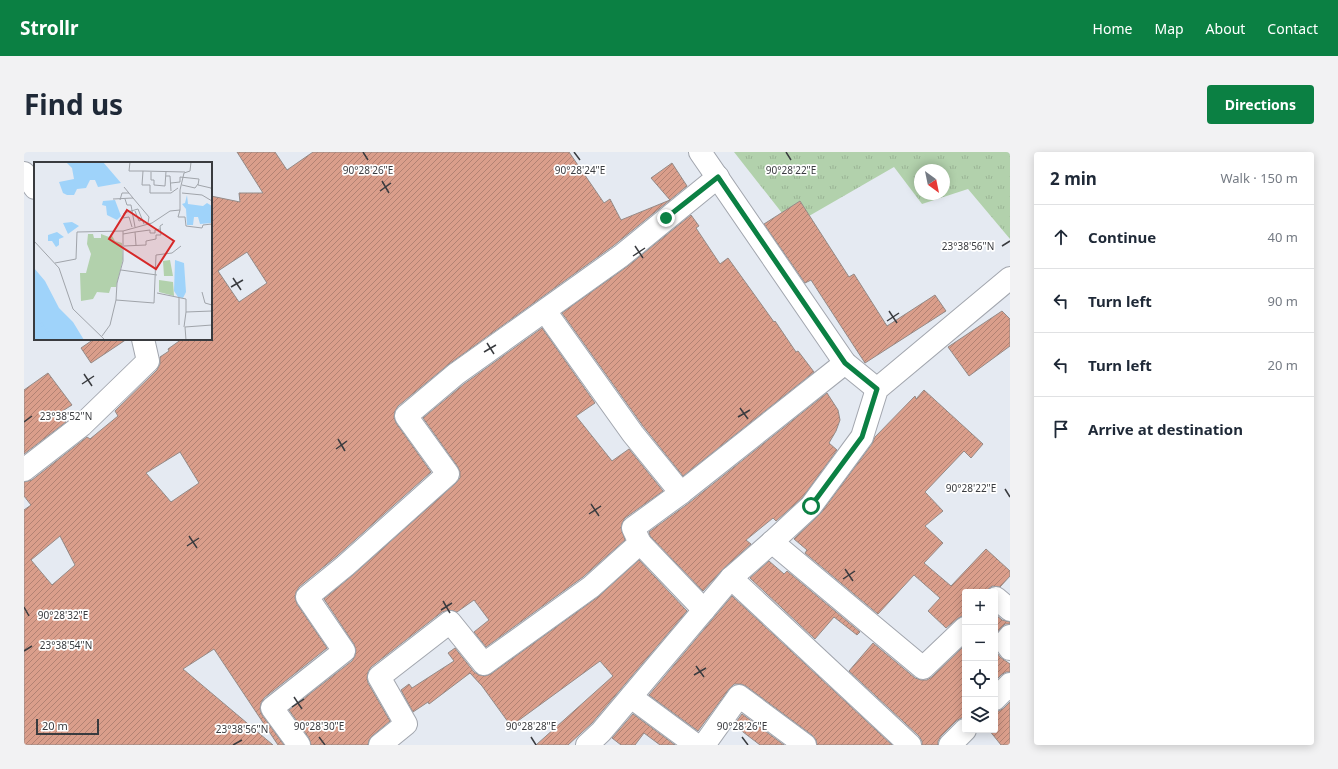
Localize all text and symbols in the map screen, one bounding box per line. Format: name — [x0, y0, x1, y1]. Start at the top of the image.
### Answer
text: Strollr — [20, 15, 79, 41]
text: Home — [1093, 19, 1132, 38]
text: Map — [1154, 19, 1184, 38]
text: About — [1206, 19, 1245, 38]
text: Contact — [1267, 19, 1318, 38]
text: Find us — [24, 85, 123, 123]
button: Directions — [1207, 85, 1314, 124]
inset map — [34, 162, 212, 340]
text: 90°28'26"E — [343, 163, 393, 177]
text: 90°28'24"E — [555, 163, 605, 177]
text: 90°28'22"E — [766, 163, 816, 177]
north arrow — [914, 164, 950, 200]
text: 2 min — [1050, 167, 1097, 190]
text: Walk · 150 m — [1220, 169, 1298, 187]
route end — [657, 209, 675, 227]
icon: ahead — [1050, 226, 1072, 248]
text: Continue — [1088, 227, 1156, 247]
text: 40 m — [1268, 228, 1298, 246]
text: 23°38'56"N — [942, 239, 994, 253]
icon: left — [1050, 290, 1072, 312]
text: Turn left — [1088, 291, 1152, 311]
text: 90 m — [1268, 292, 1298, 310]
icon: left — [1050, 354, 1072, 376]
text: Turn left — [1088, 355, 1152, 375]
text: 20 m — [1268, 356, 1298, 374]
text: 23°38'52"N — [40, 409, 92, 423]
icon: arrive — [1050, 418, 1072, 440]
text: Arrive at destination — [1088, 419, 1243, 439]
text: 90°28'22"E — [946, 481, 996, 495]
route start — [802, 497, 820, 515]
map controls — [962, 589, 998, 733]
button: + — [962, 589, 998, 625]
text: 90°28'32"E — [38, 608, 88, 622]
button: − — [962, 625, 998, 661]
text: 23°38'54"N — [40, 638, 92, 652]
button: locate — [962, 661, 998, 697]
button: layers — [962, 697, 998, 733]
scale bar — [36, 717, 99, 736]
text: 20 m — [42, 718, 68, 733]
text: 90°28'30"E — [294, 719, 344, 733]
text: 90°28'28"E — [506, 719, 556, 733]
text: 90°28'26"E — [717, 719, 767, 733]
text: 23°38'56"N — [216, 722, 268, 736]

